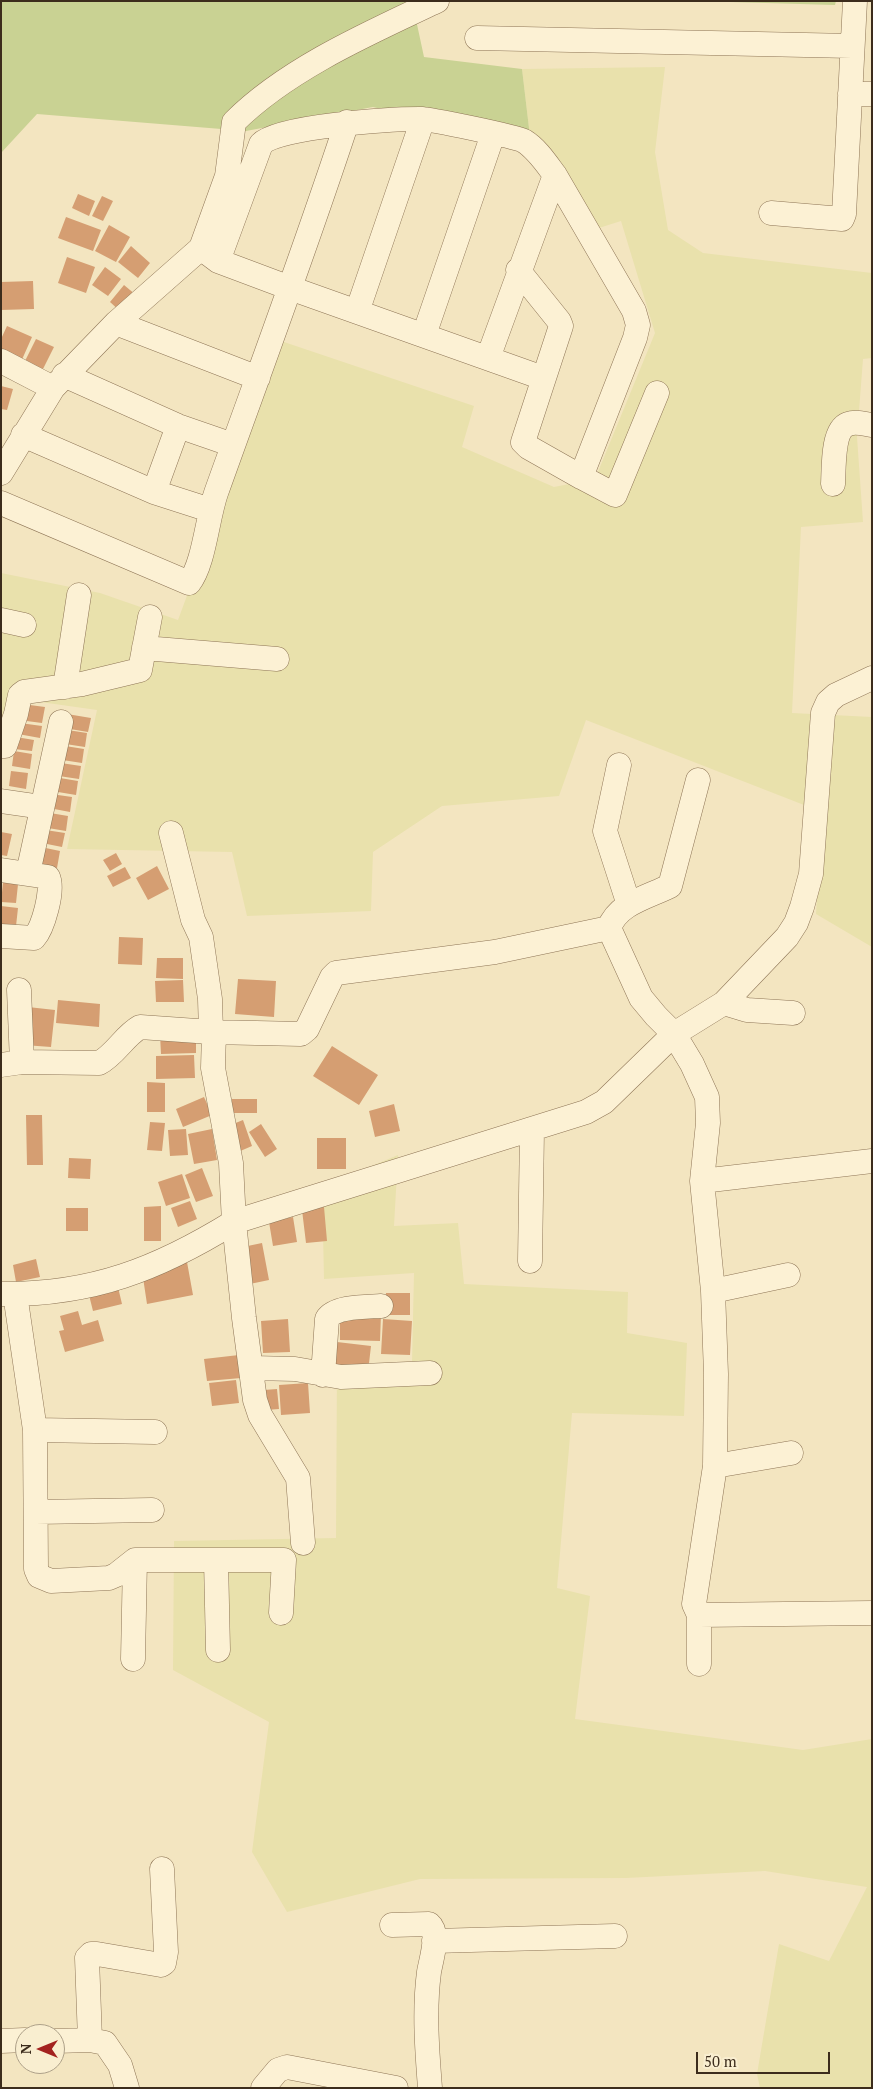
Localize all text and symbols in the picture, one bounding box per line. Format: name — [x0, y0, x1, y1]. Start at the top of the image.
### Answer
north arrow — [15, 2024, 65, 2074]
scale bar — [698, 2042, 832, 2074]
text: N — [16, 2044, 35, 2054]
text: 50 m — [704, 2051, 737, 2071]

